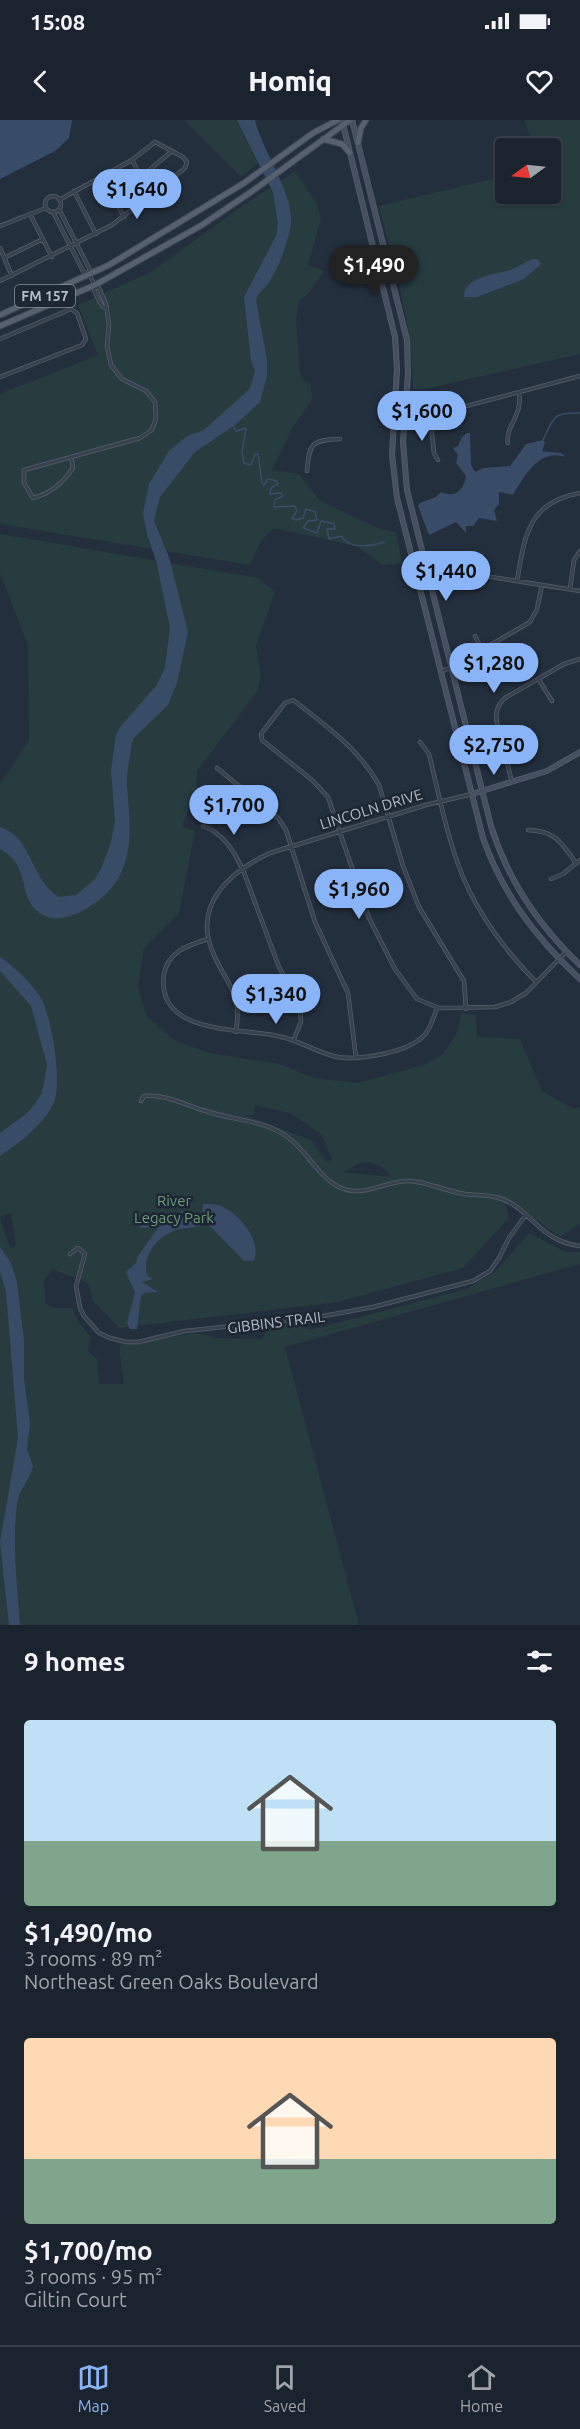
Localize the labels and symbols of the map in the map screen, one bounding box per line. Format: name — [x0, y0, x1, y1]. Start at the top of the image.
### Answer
north arrow — [495, 138, 561, 204]
pin: $1,640 — [88, 169, 186, 220]
pin: $1,490 — [325, 245, 423, 296]
road number: FM 157 — [15, 285, 75, 307]
pin: $1,600 — [373, 391, 471, 442]
pin: $1,440 — [397, 551, 495, 602]
pin: $1,280 — [445, 643, 543, 694]
pin: $2,750 — [445, 725, 543, 776]
pin: $1,700 — [185, 785, 283, 836]
street label: LINCOLN DRIVE — [318, 785, 424, 833]
pin: $1,960 — [310, 869, 408, 920]
pin: $1,340 — [227, 974, 325, 1025]
park label: River Legacy Park — [134, 1192, 214, 1226]
street label: GIBBINS TRAIL — [226, 1308, 326, 1336]

